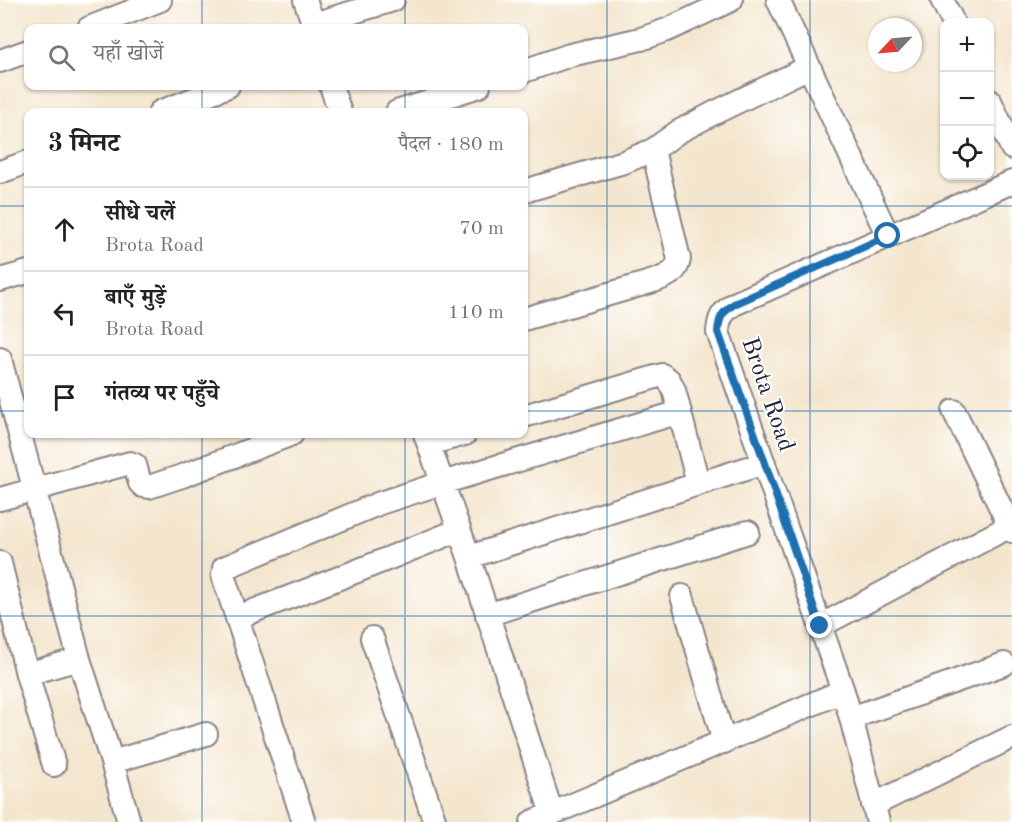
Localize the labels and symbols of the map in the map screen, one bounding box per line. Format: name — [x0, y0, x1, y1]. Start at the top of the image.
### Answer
north arrow — [868, 18, 922, 72]
route start — [874, 222, 900, 248]
street label: Brota Road — [736, 335, 798, 455]
route end — [806, 612, 832, 638]

